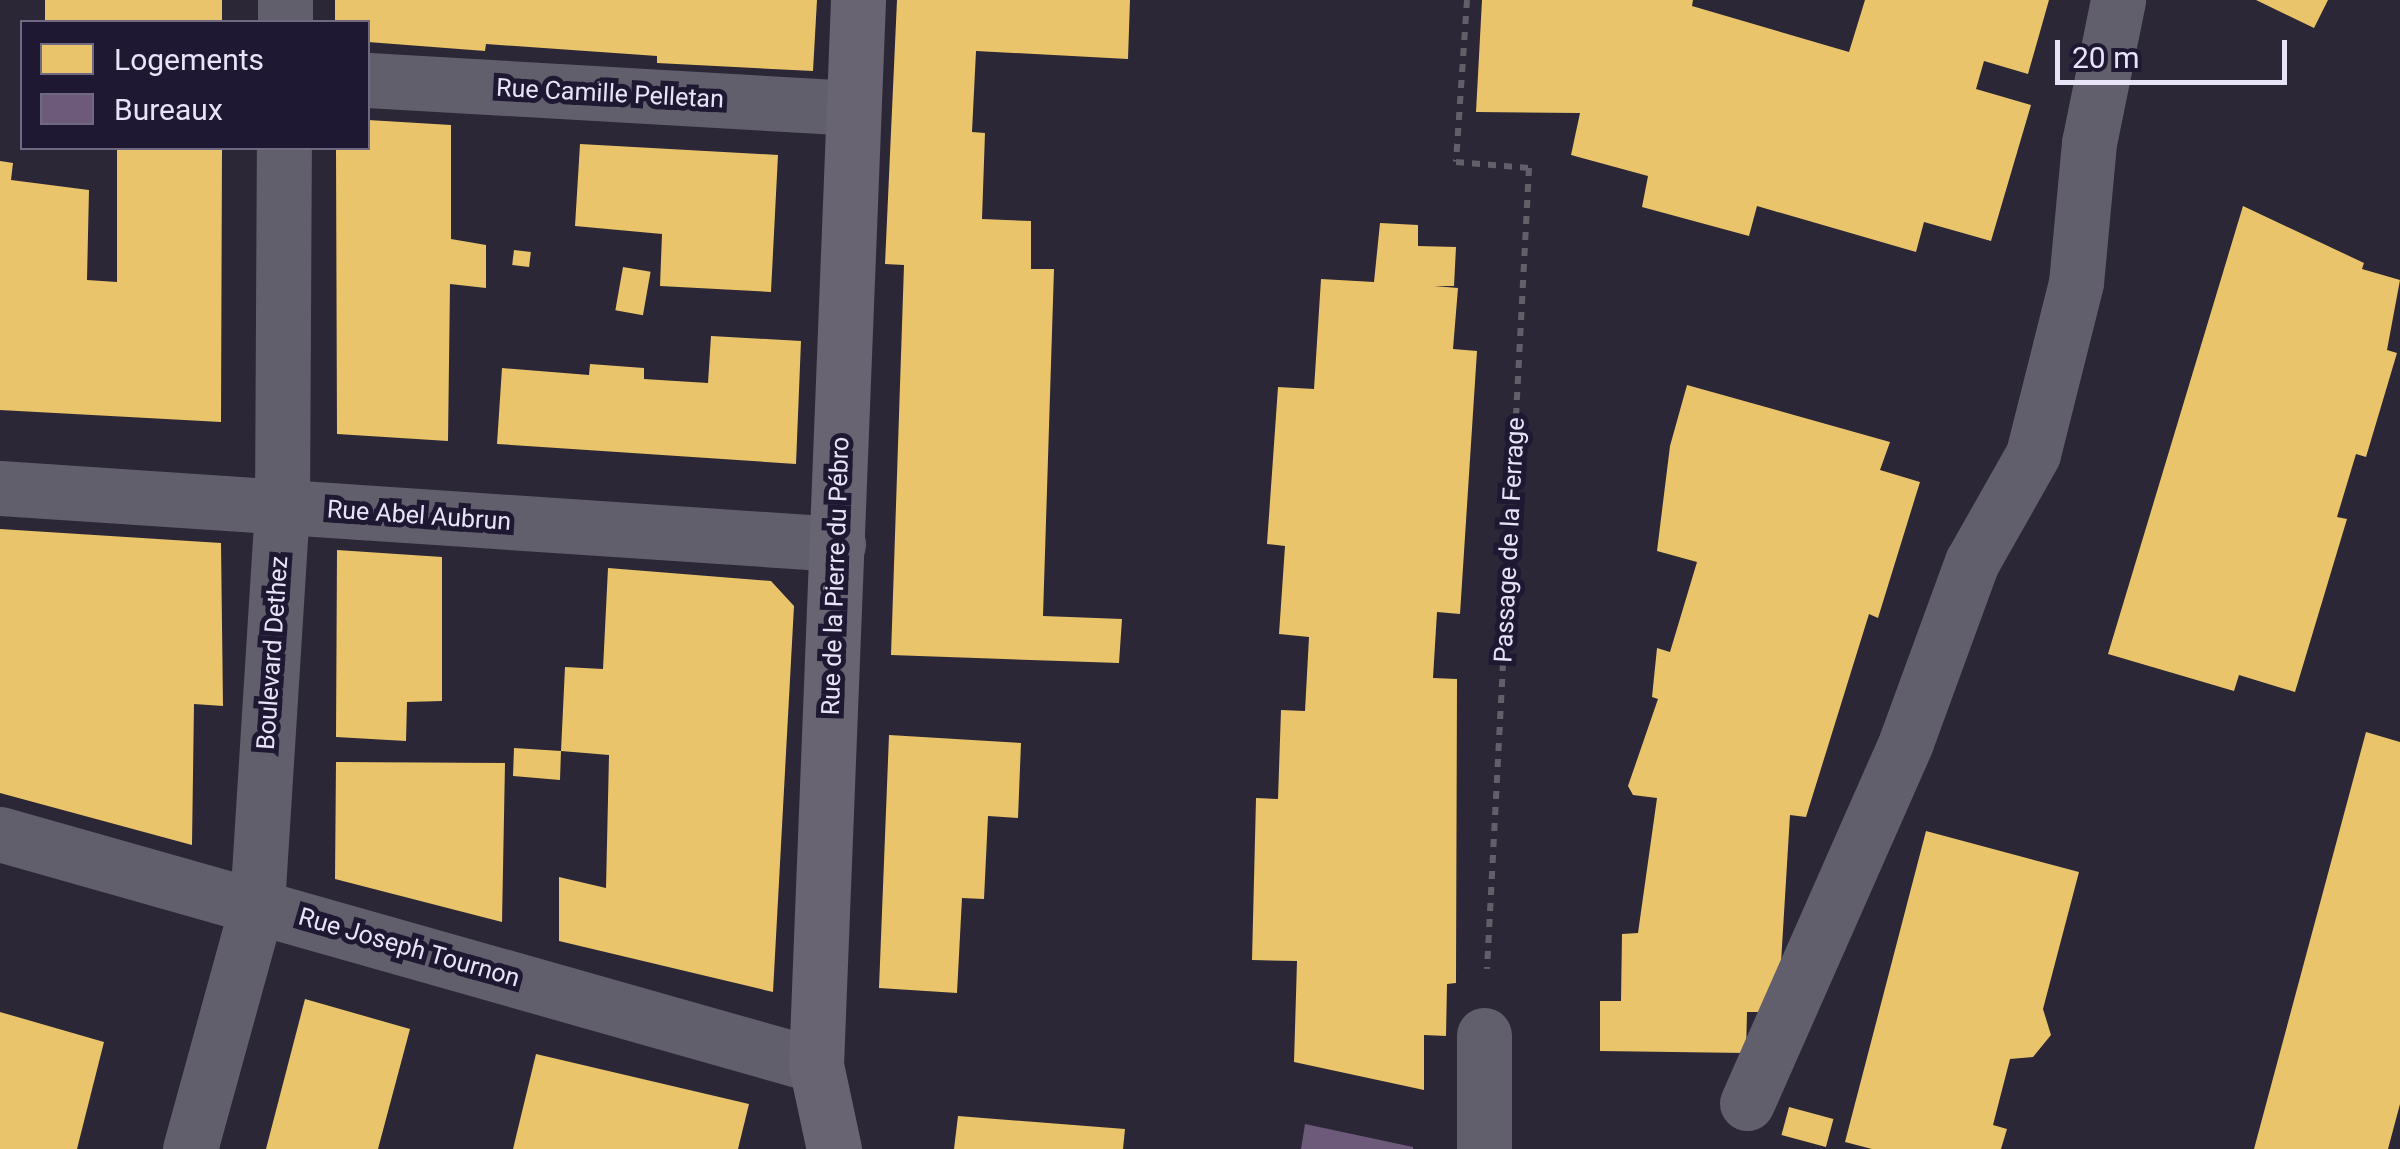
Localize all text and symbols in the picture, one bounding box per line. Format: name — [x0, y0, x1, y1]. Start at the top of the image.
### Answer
legend — [20, 20, 370, 150]
scale bar — [2060, 20, 2292, 82]
text: 20 m — [2072, 40, 2139, 75]
text: Logements — [114, 42, 264, 77]
street label: Rue Camille Pelletan — [495, 73, 725, 115]
text: Bureaux — [114, 92, 223, 127]
street label: Passage de la Ferrage — [1489, 417, 1531, 663]
street label: Rue de la Pierre du Pébro — [816, 436, 856, 716]
street label: Rue Abel Aubrun — [326, 495, 512, 537]
street label: Boulevard Dethez — [251, 555, 295, 751]
street label: Rue Joseph Tournon — [295, 902, 523, 994]

